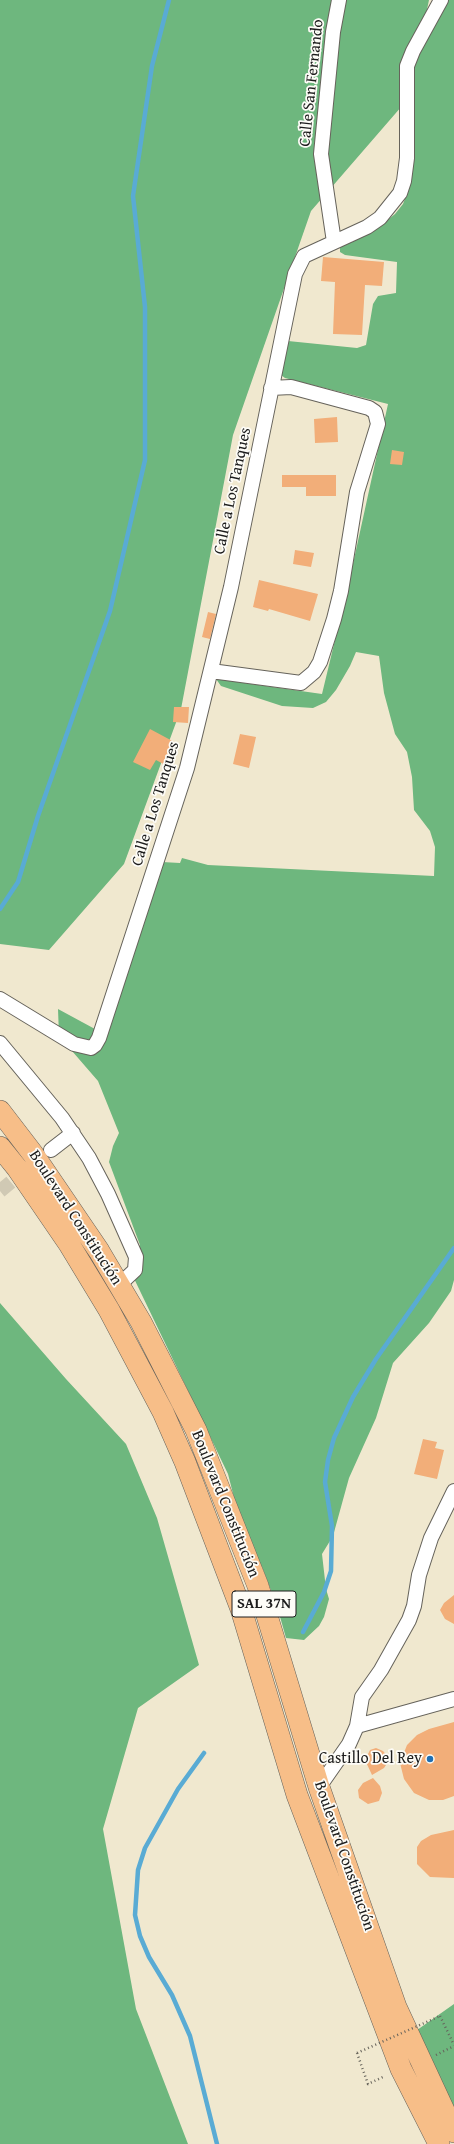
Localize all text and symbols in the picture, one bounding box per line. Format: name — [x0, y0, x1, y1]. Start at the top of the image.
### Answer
street label: Calle San Fernando — [296, 19, 328, 147]
street label: Calle a Los Tanques — [210, 426, 256, 556]
street label: Calle a Los Tanques — [128, 740, 184, 868]
street label: Boulevard Constitución — [24, 1147, 126, 1289]
street label: Boulevard Constitución — [187, 1428, 263, 1580]
road number: SAL 37N — [232, 1591, 296, 1617]
place label: Castillo Del Rey — [319, 1749, 422, 1769]
marker: Castillo Del Rey — [425, 1754, 435, 1764]
street label: Boulevard Constitución — [309, 1779, 379, 1933]

